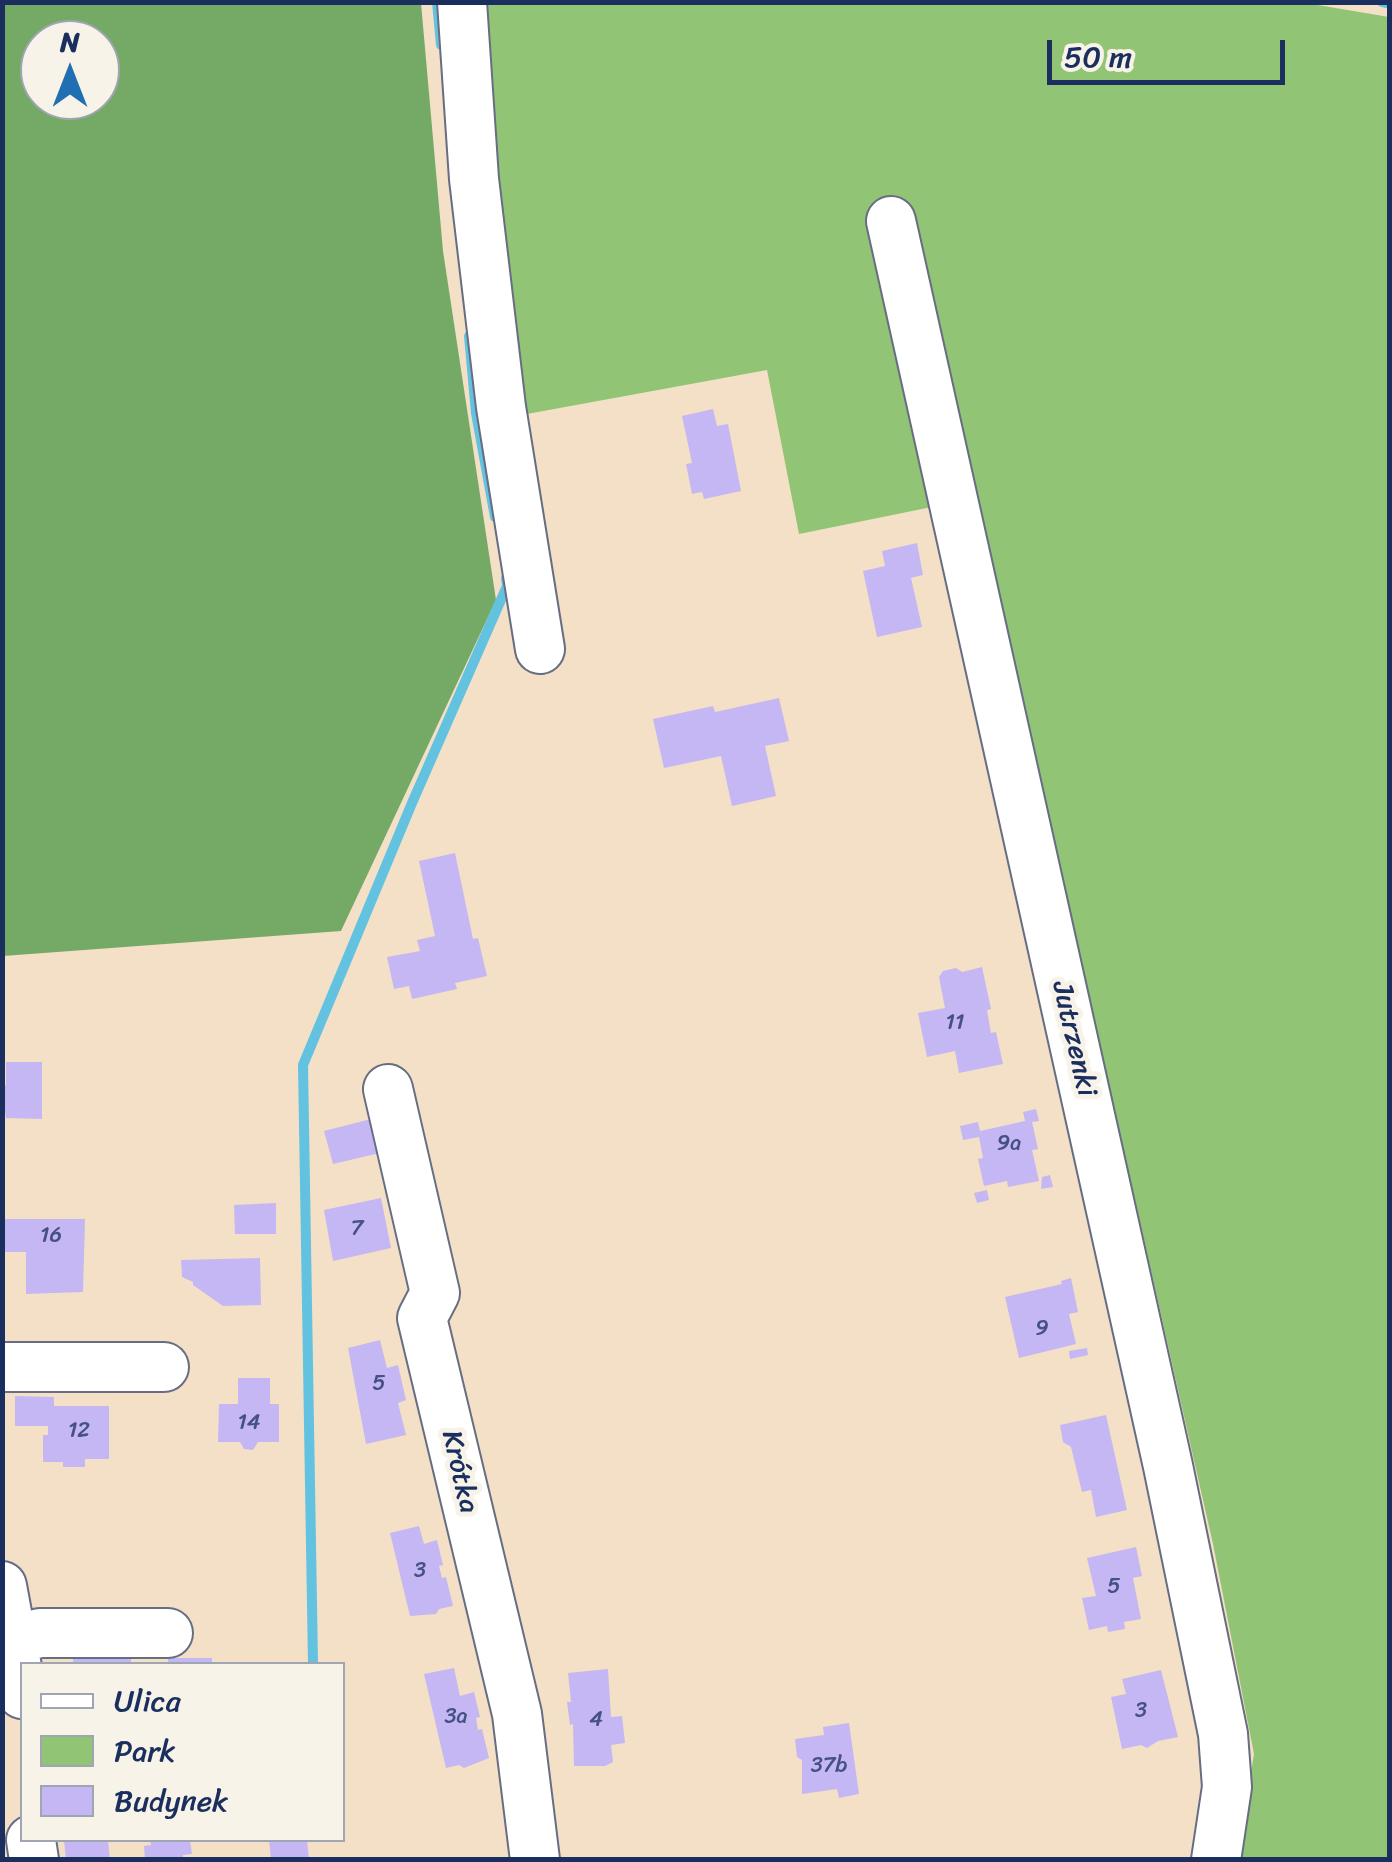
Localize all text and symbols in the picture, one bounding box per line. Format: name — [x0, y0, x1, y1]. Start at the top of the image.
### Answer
text: N — [60, 17, 80, 66]
north arrow — [20, 20, 120, 120]
scale bar — [1052, 20, 1290, 82]
text: 50 m — [1064, 30, 1132, 84]
street label: Jutrzenki — [1043, 978, 1103, 1100]
house number: 11 — [946, 1010, 964, 1036]
house number: 9a — [997, 1131, 1021, 1157]
house number: 7 — [351, 1216, 363, 1242]
house number: 16 — [40, 1223, 62, 1249]
house number: 9 — [1035, 1316, 1049, 1342]
house number: 5 — [372, 1371, 386, 1397]
house number: 14 — [237, 1410, 261, 1436]
house number: 12 — [68, 1418, 90, 1444]
street label: Krótka — [433, 1427, 485, 1517]
house number: 3 — [414, 1558, 426, 1584]
house number: 5 — [1107, 1574, 1121, 1600]
legend — [20, 1662, 345, 1842]
text: Ulica — [114, 1674, 181, 1728]
house number: 3 — [1135, 1698, 1147, 1724]
house number: 3a — [444, 1704, 468, 1730]
house number: 4 — [589, 1707, 603, 1733]
text: Park — [114, 1724, 176, 1778]
house number: 37b — [811, 1753, 847, 1779]
text: Budynek — [114, 1774, 228, 1828]

